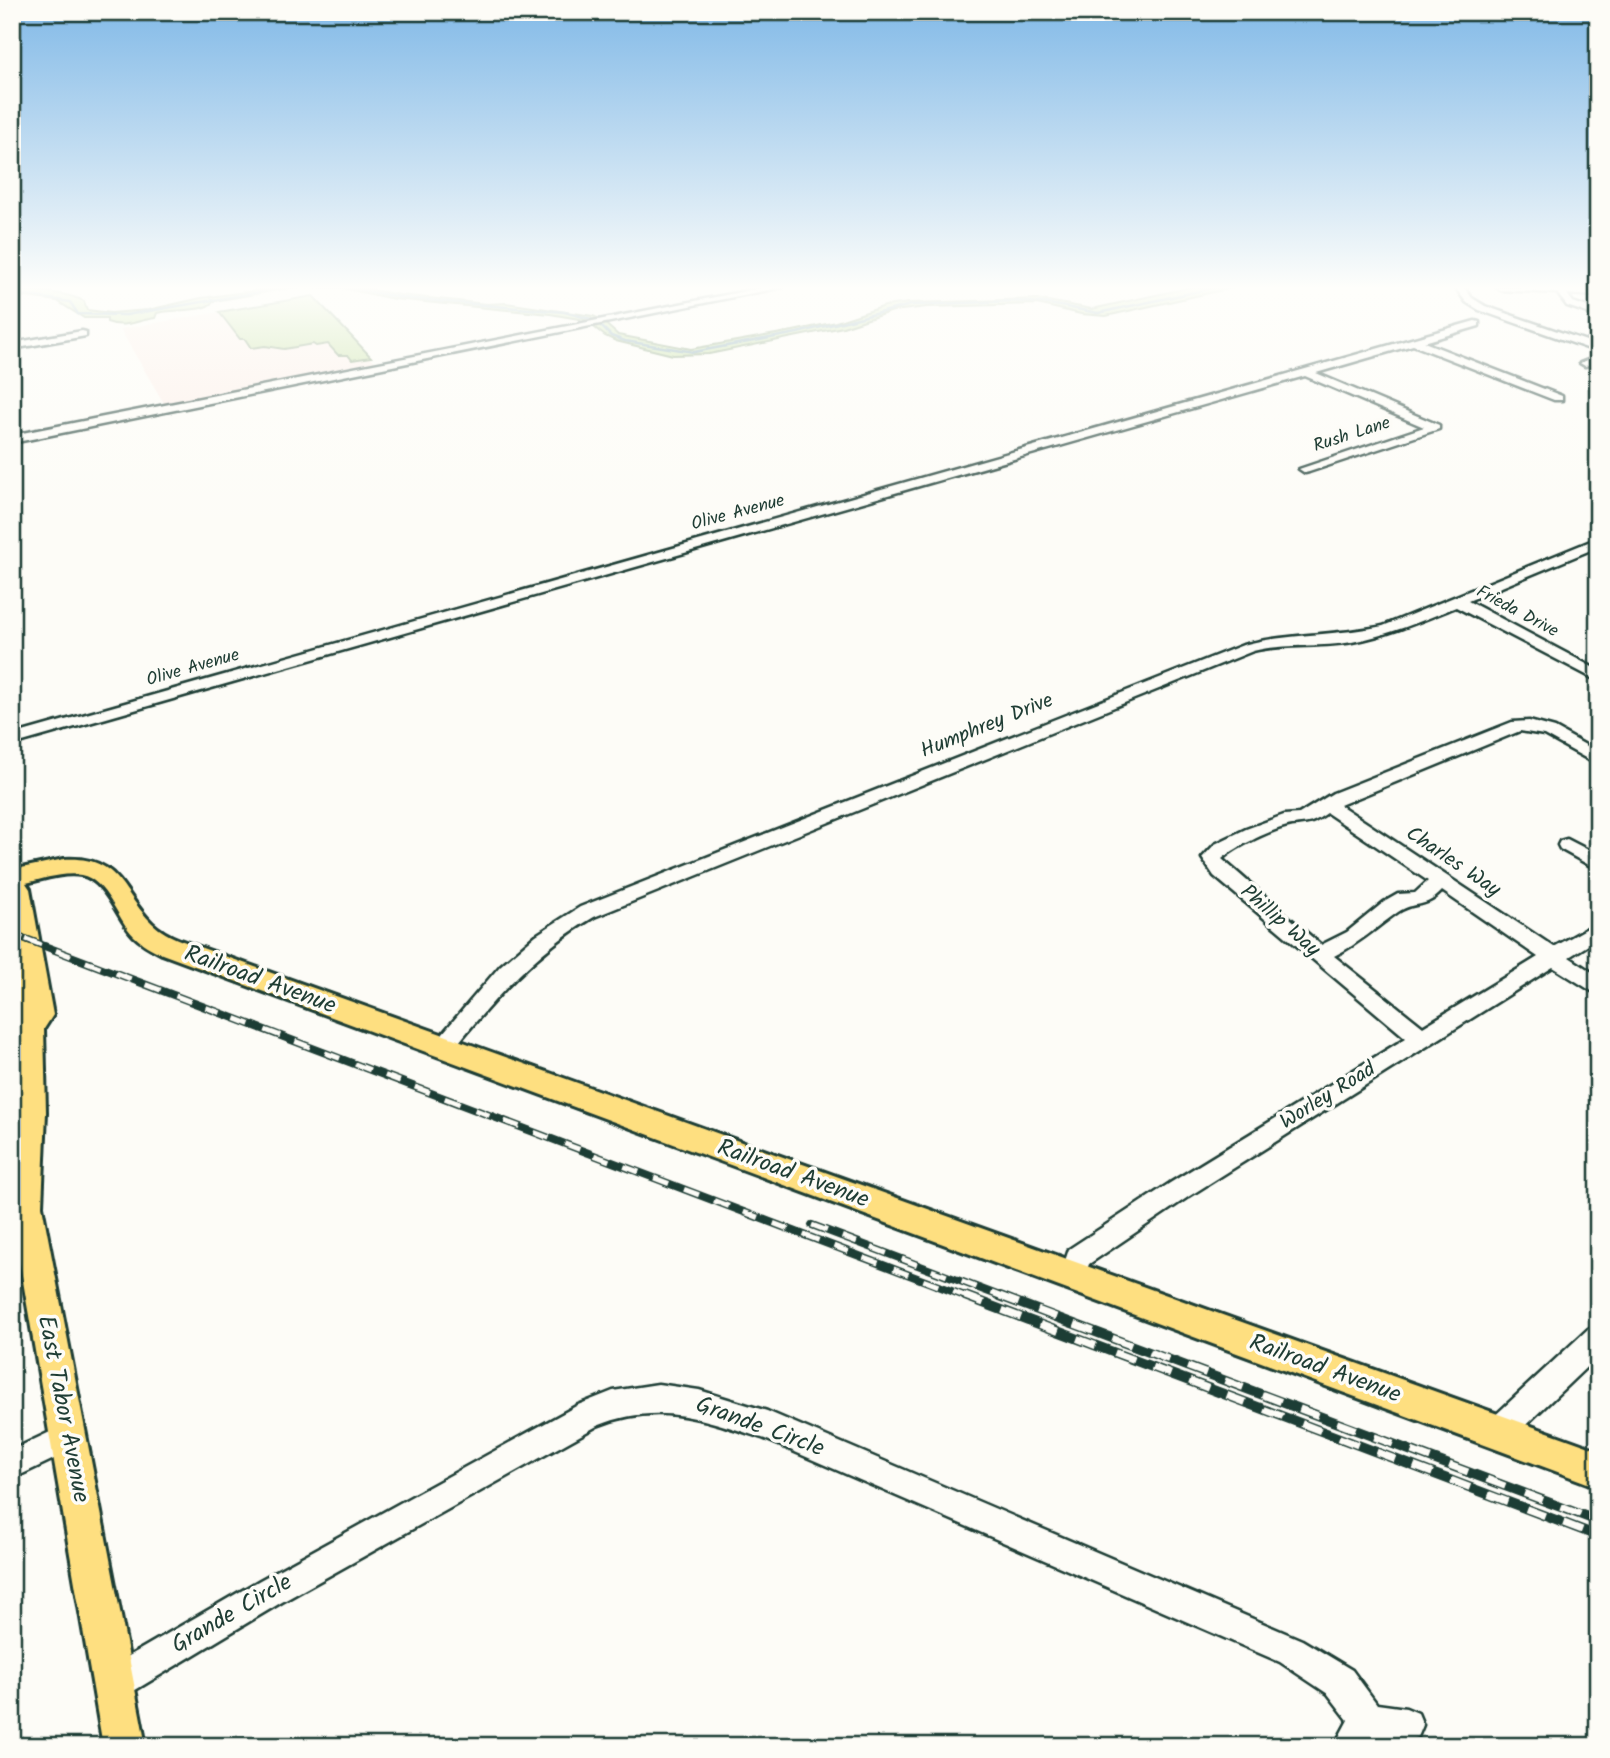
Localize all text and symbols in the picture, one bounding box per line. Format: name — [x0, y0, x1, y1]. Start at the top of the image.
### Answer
street label: Rush Lane — [1310, 409, 1394, 461]
street label: Olive Avenue — [688, 487, 788, 539]
street label: Frieda Drive — [1470, 578, 1564, 646]
street label: Olive Avenue — [143, 641, 243, 695]
street label: Humphrey Drive — [916, 684, 1059, 768]
street label: Charles Way — [1399, 818, 1507, 906]
street label: Phillip Way — [1232, 877, 1328, 966]
street label: Railroad Avenue — [179, 934, 342, 1026]
street label: Worley Road — [1274, 1053, 1383, 1139]
street label: Railroad Avenue — [712, 1128, 875, 1220]
street label: East Tabor Avenue — [26, 1312, 100, 1506]
street label: Railroad Avenue — [1244, 1323, 1407, 1415]
street label: Grande Circle — [690, 1386, 830, 1468]
street label: Grande Circle — [164, 1563, 300, 1665]

